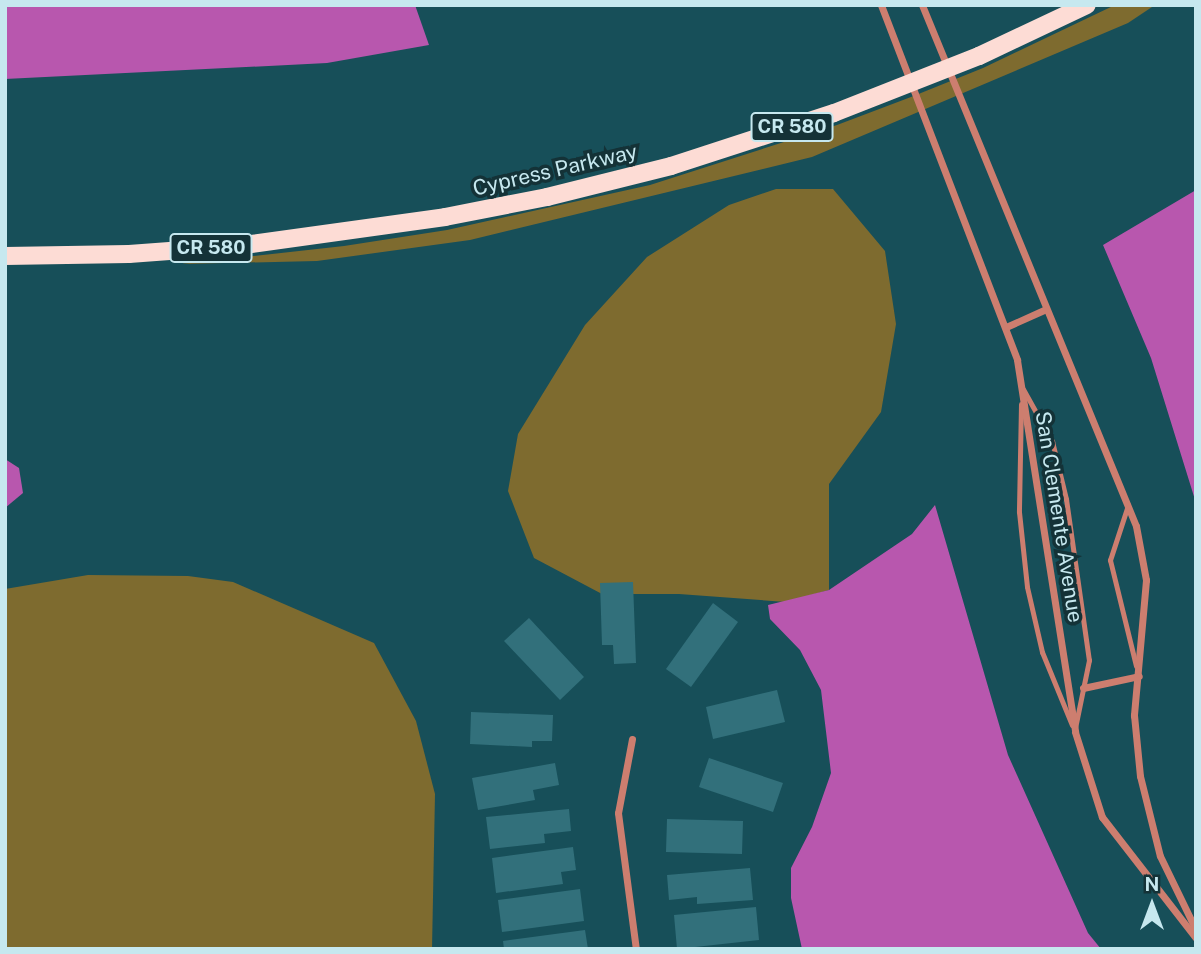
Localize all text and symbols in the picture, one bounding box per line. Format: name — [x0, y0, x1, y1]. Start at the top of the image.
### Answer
road number: CR 580 — [750, 111, 834, 142]
street label: Cypress Parkway — [470, 139, 640, 201]
road number: CR 580 — [169, 232, 253, 264]
street label: San Clemente Avenue — [1030, 409, 1088, 625]
north arrow — [1117, 870, 1187, 940]
text: N — [1145, 873, 1159, 895]

